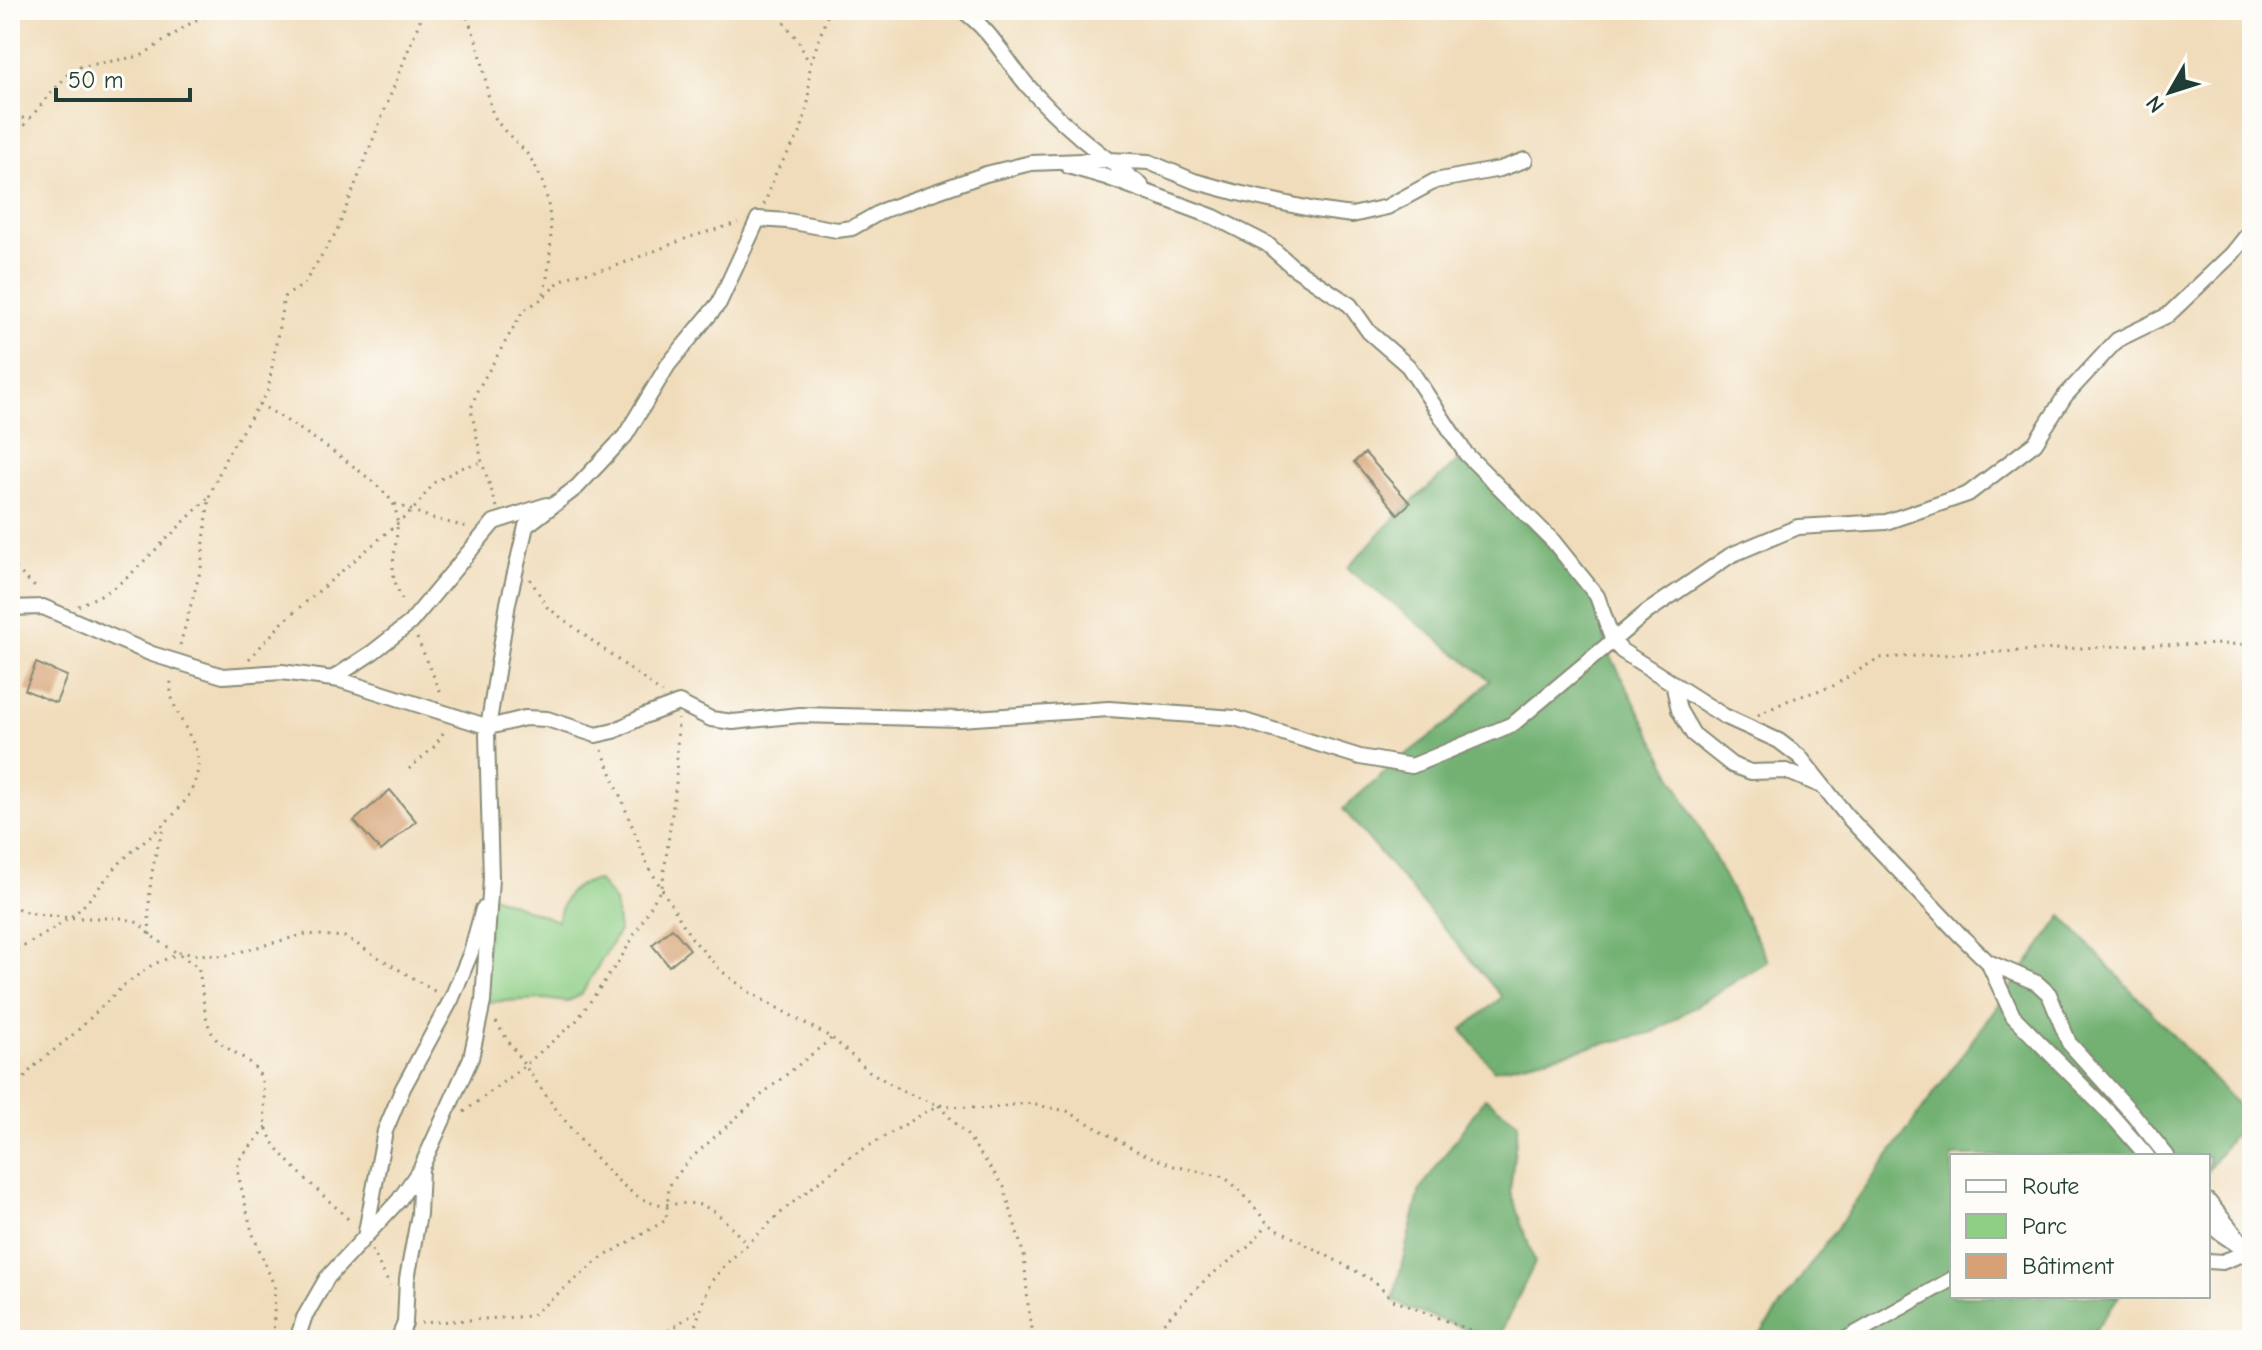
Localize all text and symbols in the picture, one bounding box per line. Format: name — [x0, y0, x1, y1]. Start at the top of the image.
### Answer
scale bar — [56, 52, 190, 102]
north arrow — [2130, 52, 2210, 132]
text: 50 m — [68, 66, 124, 94]
text: N — [2141, 90, 2170, 118]
legend — [1950, 1154, 2210, 1298]
text: Route — [2022, 1172, 2079, 1200]
text: Parc — [2022, 1212, 2067, 1240]
text: Bâtiment — [2022, 1252, 2115, 1280]

